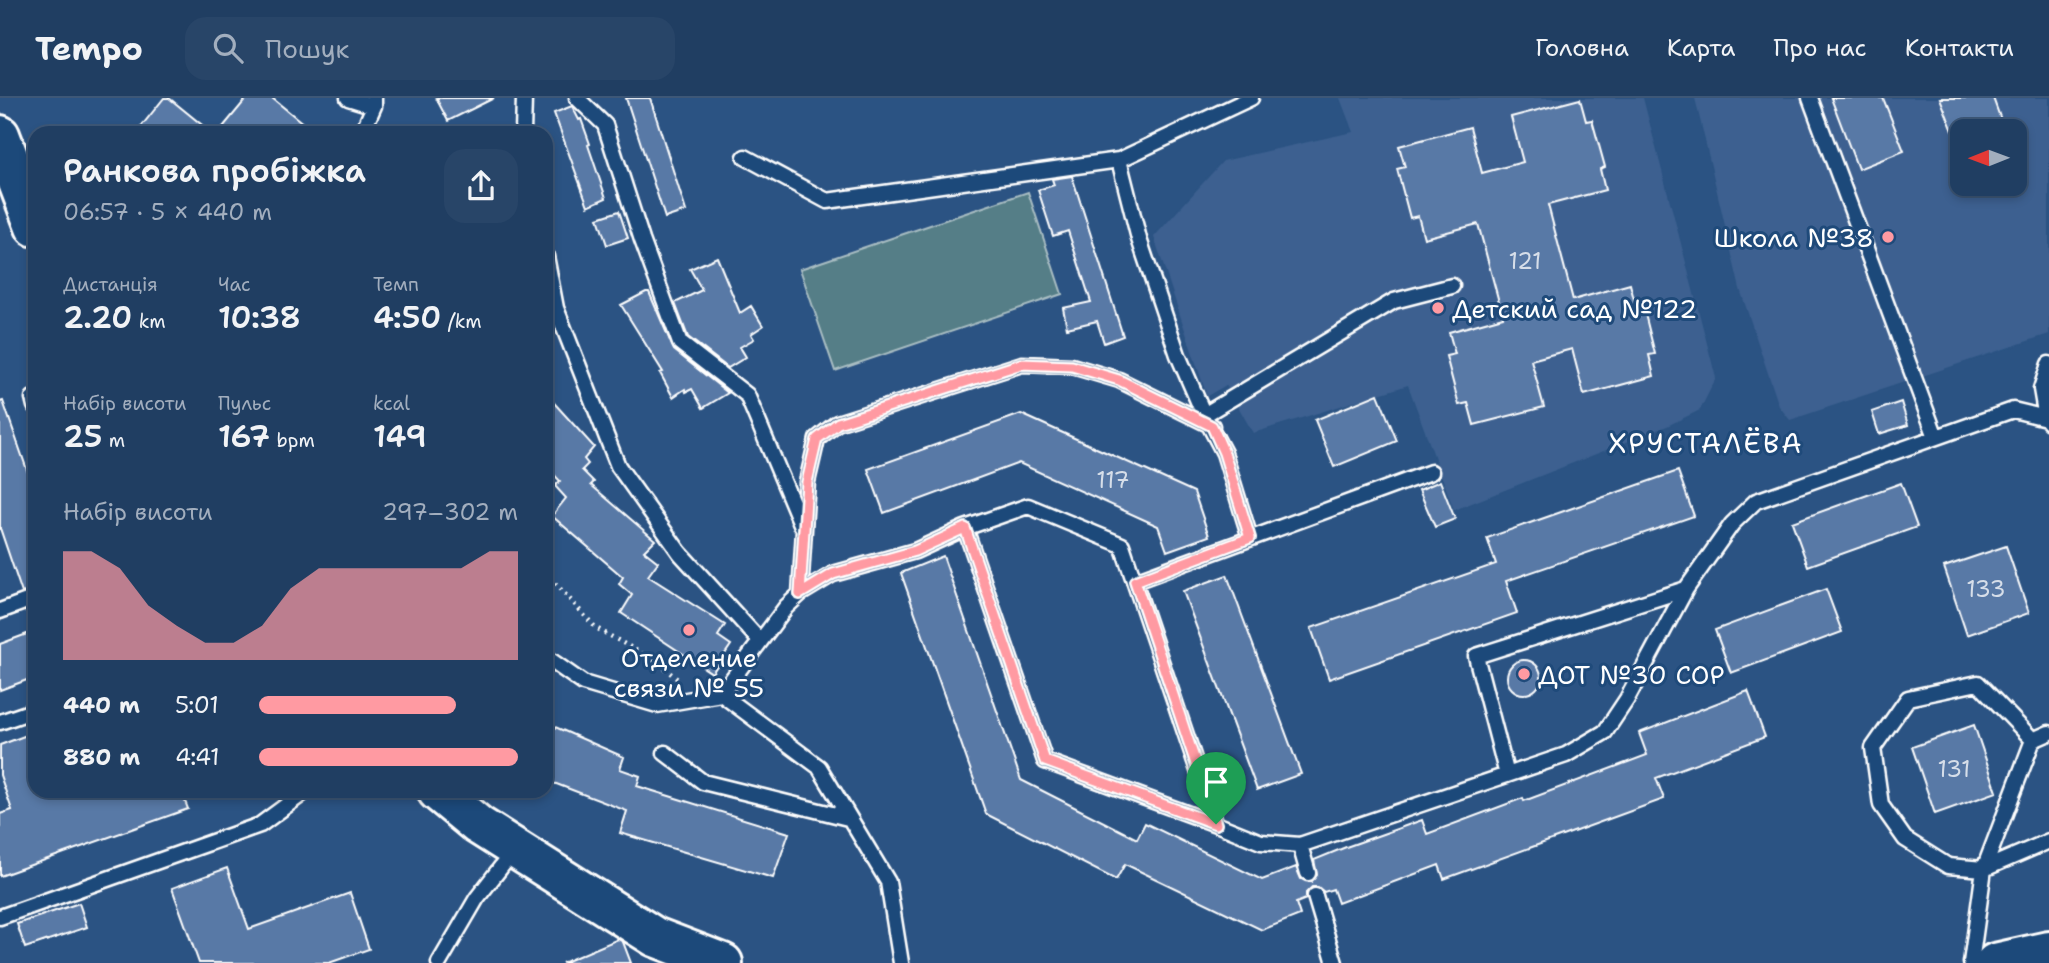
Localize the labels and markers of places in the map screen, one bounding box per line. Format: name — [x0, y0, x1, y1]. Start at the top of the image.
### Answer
place label: Школа №38 — [1714, 220, 1874, 255]
marker: Школа №38 — [1880, 229, 1896, 245]
place label: Детский сад №122 — [1452, 291, 1697, 326]
marker: Детский сад №122 — [1430, 300, 1446, 316]
marker: Отделение связи № 55 — [681, 622, 697, 638]
place label: Отделение связи № 55 — [614, 640, 764, 705]
place label: ДОТ №30 СОР — [1538, 657, 1725, 692]
marker: ДОТ №30 СОР — [1516, 666, 1532, 682]
pin — [1186, 752, 1246, 824]

